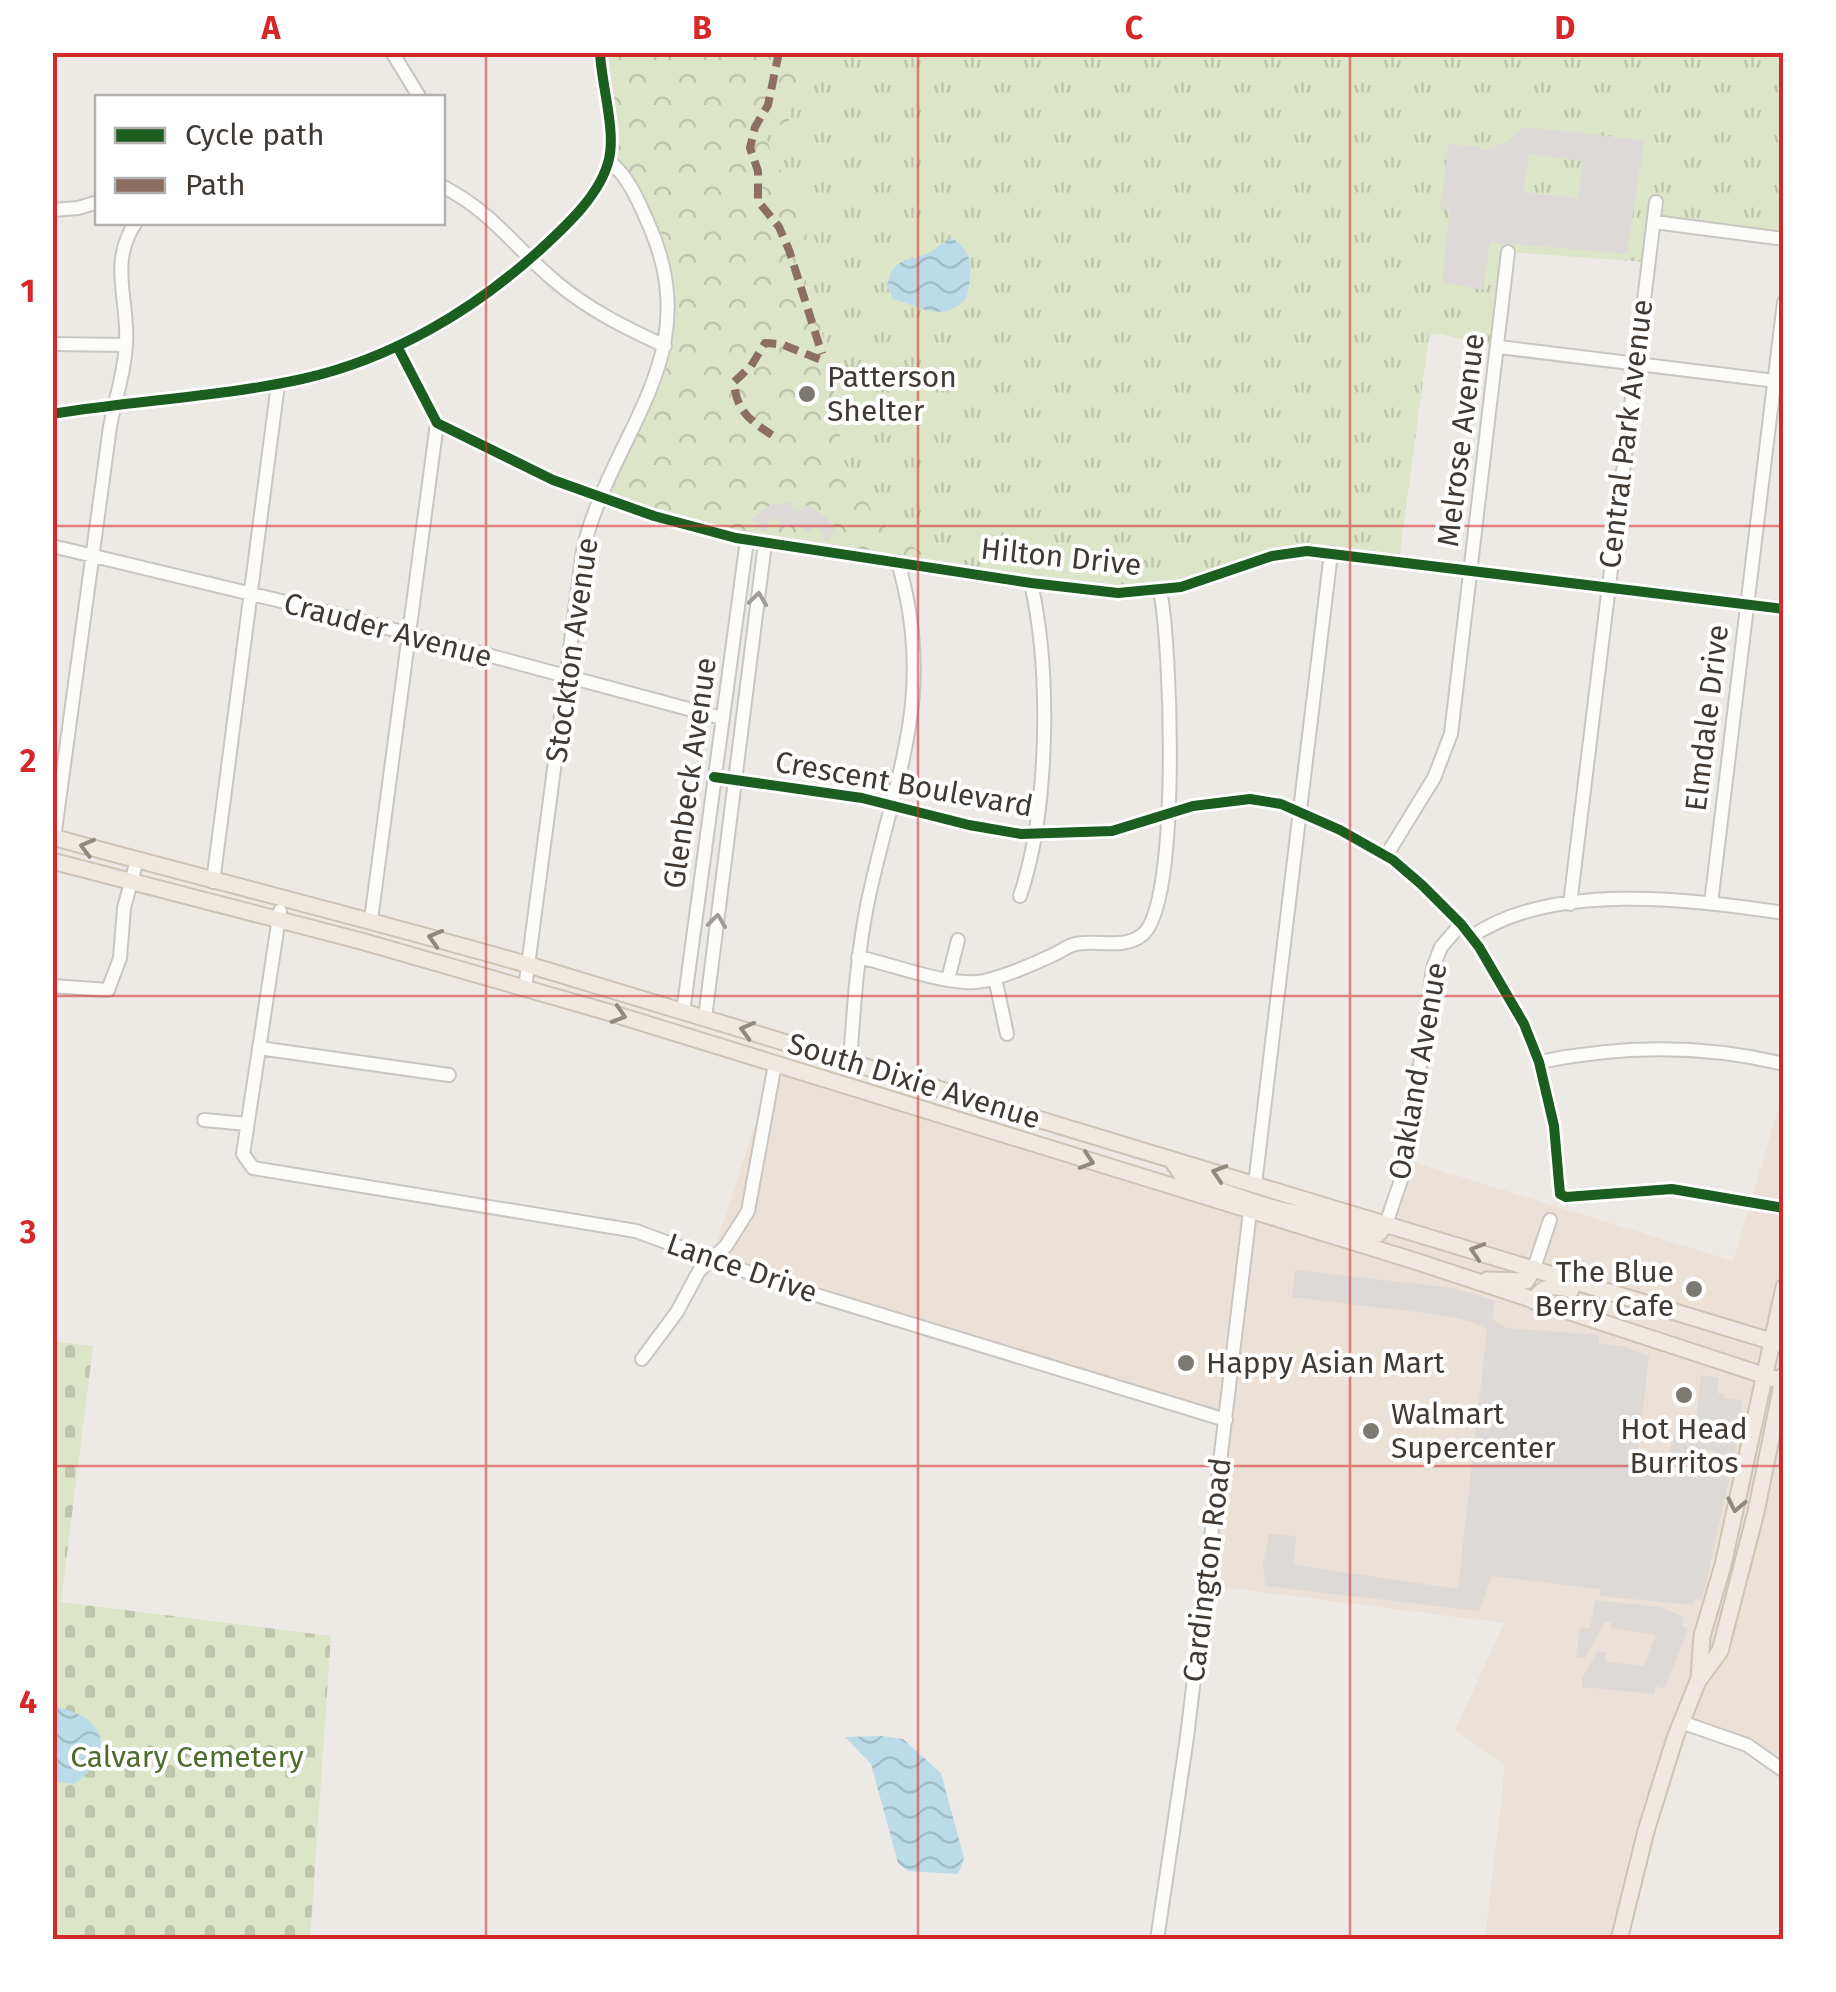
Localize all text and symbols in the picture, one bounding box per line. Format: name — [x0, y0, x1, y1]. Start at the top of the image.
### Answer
text: A — [261, 9, 282, 47]
text: B — [692, 9, 712, 47]
text: C — [1125, 9, 1144, 47]
text: D — [1555, 9, 1575, 47]
legend — [95, 95, 445, 225]
text: Cycle path — [185, 117, 324, 153]
text: Path — [185, 167, 246, 203]
text: 1 — [21, 272, 35, 310]
street label: Central Park Avenue — [1592, 297, 1660, 571]
street label: Melrose Avenue — [1430, 331, 1492, 549]
place label: Patterson Shelter — [827, 359, 957, 429]
marker: Patterson Shelter — [796, 383, 818, 405]
street label: Hilton Drive — [979, 531, 1143, 583]
street label: Stockton Avenue — [538, 535, 606, 765]
street label: Crauder Avenue — [280, 585, 496, 675]
one-way arrow — [747, 590, 768, 606]
street label: Elmdale Drive — [1678, 623, 1736, 813]
street label: Glenbeck Avenue — [656, 655, 724, 891]
text: 2 — [20, 742, 36, 780]
street label: Crescent Boulevard — [772, 744, 1036, 824]
one-way arrow — [79, 837, 96, 858]
one-way arrow — [706, 913, 727, 929]
one-way arrow — [427, 929, 444, 950]
street label: Oakland Avenue — [1381, 959, 1455, 1183]
one-way arrow — [610, 1003, 627, 1024]
one-way arrow — [739, 1021, 756, 1042]
street label: South Dixie Avenue — [783, 1025, 1045, 1137]
one-way arrow — [1077, 1149, 1094, 1169]
one-way arrow — [1211, 1165, 1228, 1185]
text: 3 — [19, 1213, 36, 1251]
street label: Lance Drive — [662, 1225, 822, 1311]
one-way arrow — [1470, 1242, 1487, 1263]
place label: The Blue Berry Cafe — [1535, 1254, 1674, 1324]
marker: The Blue Berry Cafe — [1683, 1278, 1705, 1300]
place label: Happy Asian Mart — [1206, 1345, 1445, 1381]
marker: Happy Asian Mart — [1175, 1352, 1197, 1374]
marker: Hot Head Burritos — [1673, 1384, 1695, 1406]
place label: Walmart Supercenter — [1391, 1396, 1556, 1466]
place label: Hot Head Burritos — [1620, 1411, 1748, 1481]
marker: Walmart Supercenter — [1360, 1420, 1382, 1442]
street label: Cardington Road — [1175, 1456, 1239, 1684]
one-way arrow — [1726, 1496, 1747, 1513]
text: 4 — [19, 1683, 37, 1721]
park label: Calvary Cemetery — [70, 1739, 304, 1775]

